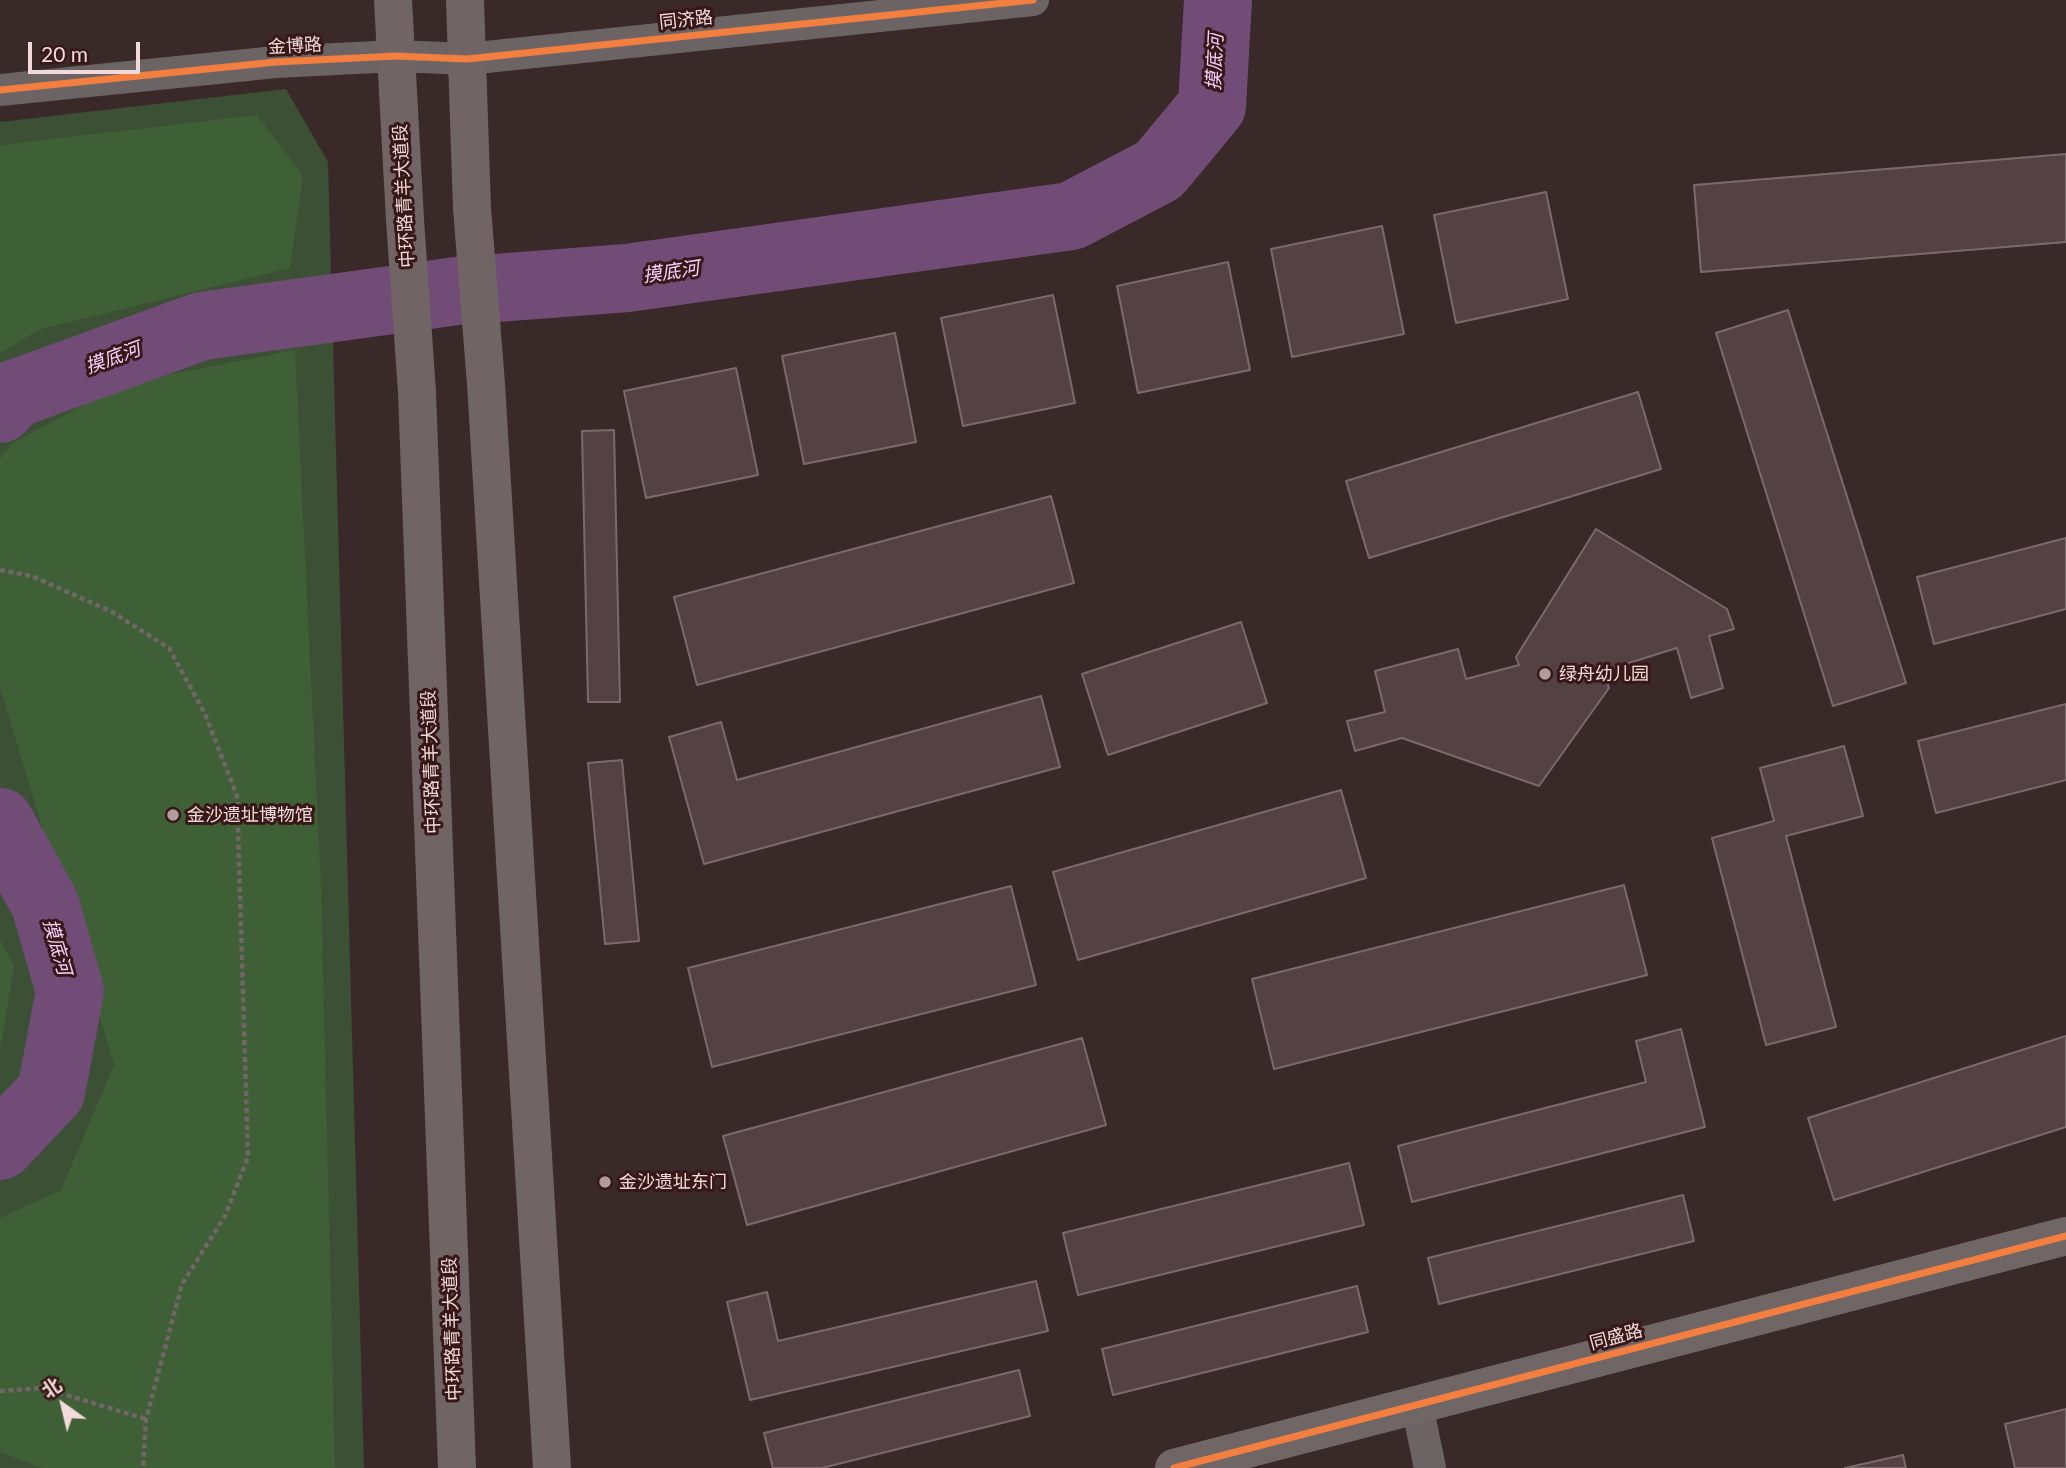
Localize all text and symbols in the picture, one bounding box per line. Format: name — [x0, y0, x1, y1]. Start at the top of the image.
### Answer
street label: 同济路 — [658, 6, 714, 34]
scale bar — [32, 28, 144, 72]
water label: 摸底河 — [1202, 33, 1228, 91]
street label: 金博路 — [267, 34, 323, 58]
text: 20 m — [41, 41, 88, 66]
street label: 中环路青羊大道段 — [389, 124, 419, 268]
water label: 摸底河 — [641, 257, 701, 287]
water label: 摸底河 — [82, 338, 144, 378]
place label: 绿舟幼儿园 — [1559, 663, 1649, 685]
marker: 绿舟幼儿园 — [1537, 666, 1553, 682]
street label: 中环路青羊大道段 — [418, 690, 444, 834]
place label: 金沙遗址博物馆 — [187, 804, 313, 826]
marker: 金沙遗址博物馆 — [165, 807, 181, 823]
water label: 摸底河 — [38, 916, 76, 978]
place label: 金沙遗址东门 — [619, 1171, 727, 1193]
marker: 金沙遗址东门 — [597, 1174, 613, 1190]
street label: 中环路青羊大道段 — [439, 1257, 465, 1401]
street label: 同盛路 — [1587, 1320, 1645, 1354]
north arrow — [28, 1370, 98, 1440]
text: 北 — [37, 1372, 65, 1402]

